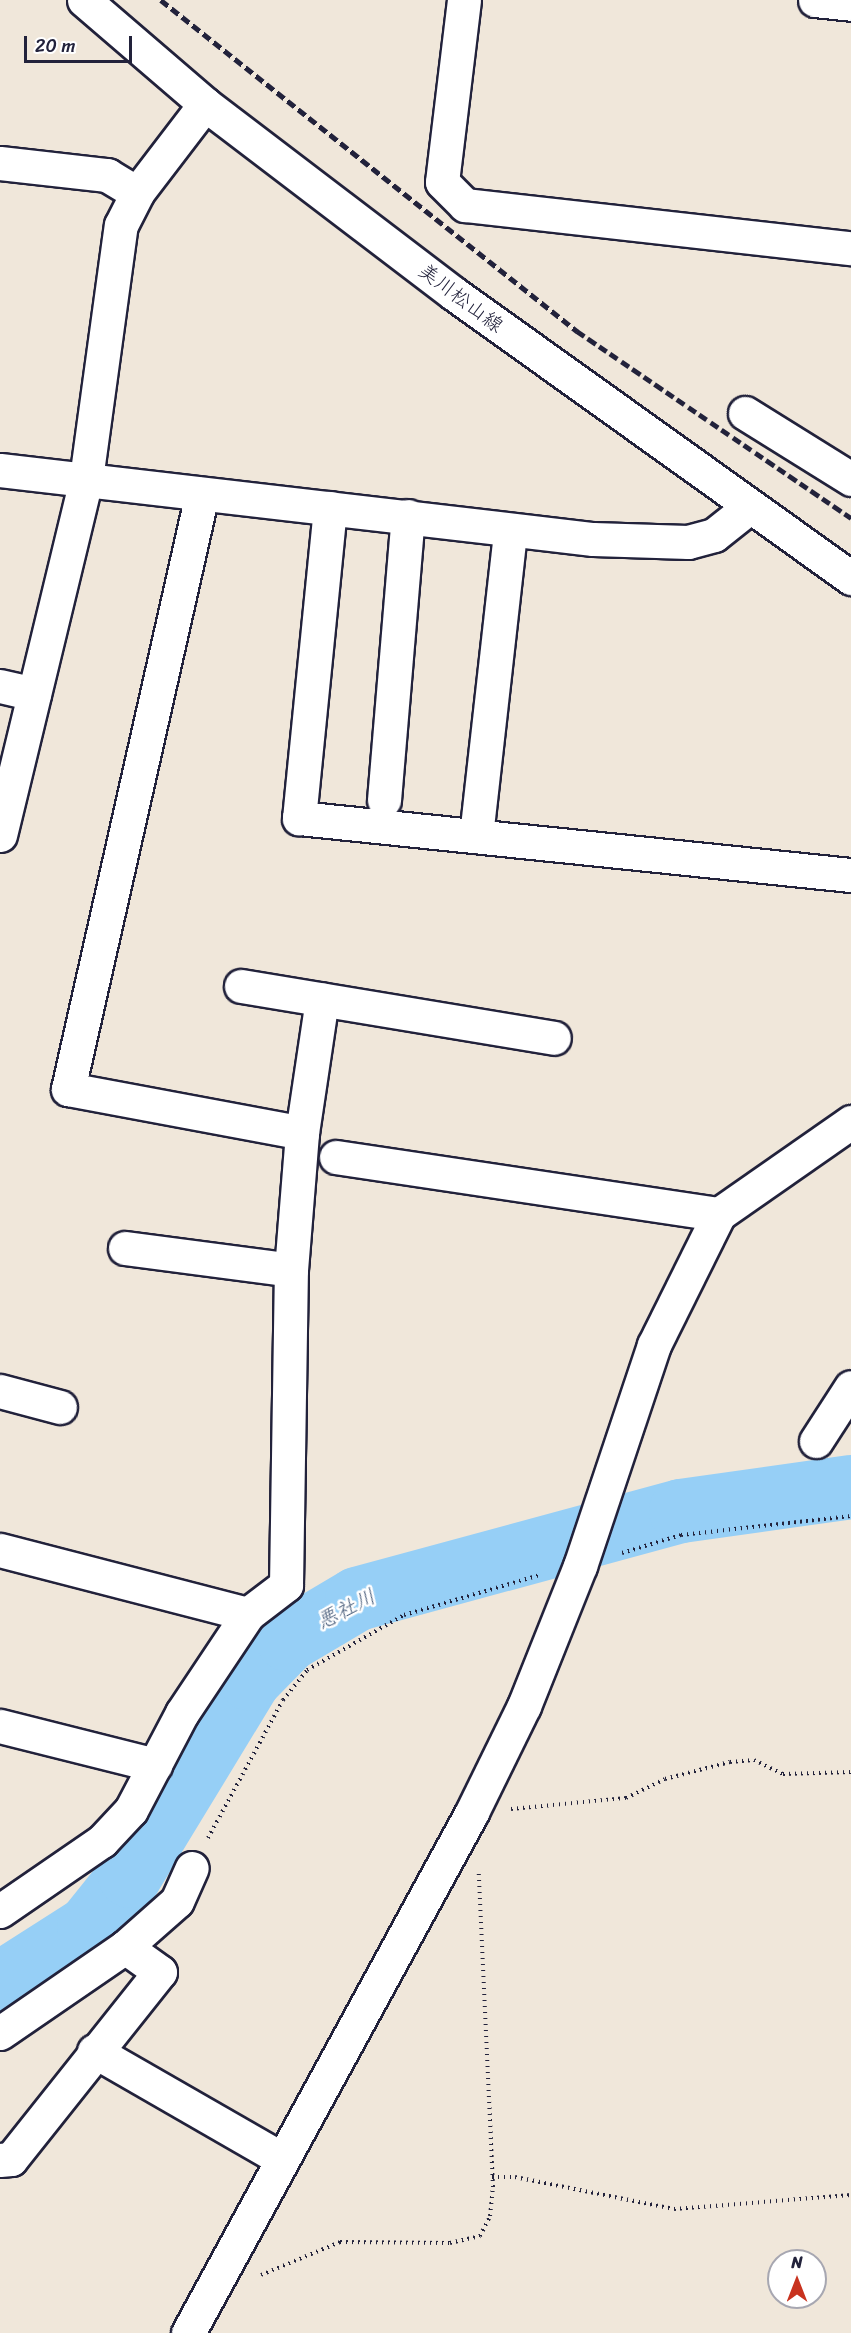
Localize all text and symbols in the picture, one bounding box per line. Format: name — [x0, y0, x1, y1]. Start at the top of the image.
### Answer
scale bar — [27, 24, 135, 62]
text: 20 m — [35, 30, 75, 62]
street label: 美川松山線 — [414, 258, 508, 338]
water label: 悪社川 — [312, 1583, 380, 1635]
text: N — [791, 2248, 803, 2277]
north arrow — [767, 2249, 827, 2309]

